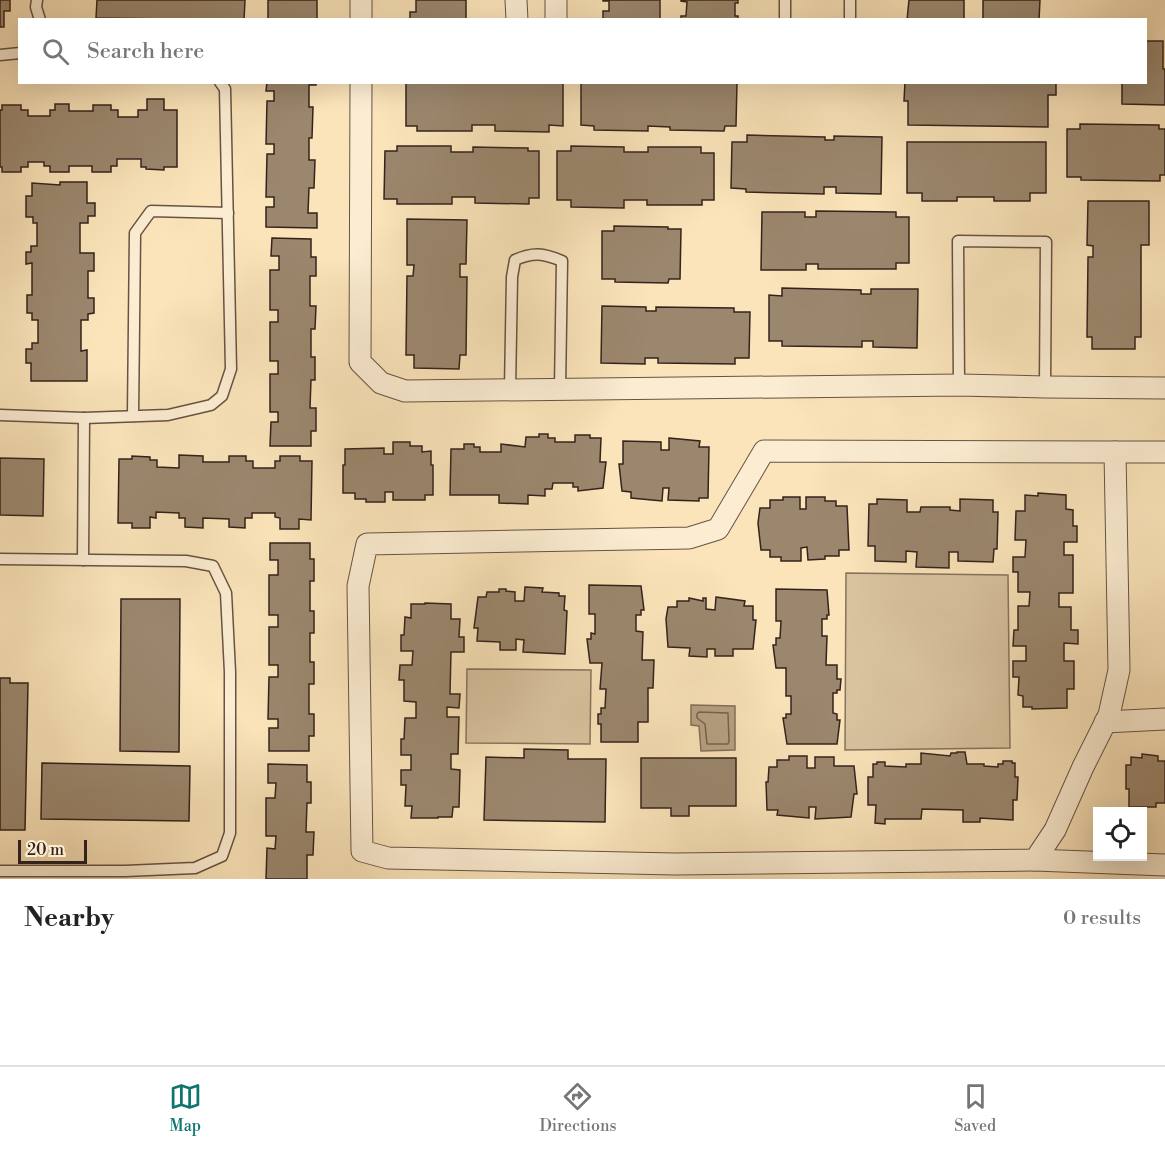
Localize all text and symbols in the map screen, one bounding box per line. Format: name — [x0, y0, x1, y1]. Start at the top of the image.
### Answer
search box — [18, 18, 1147, 84]
icon: search — [39, 35, 72, 68]
text: Search here — [87, 38, 204, 65]
map controls — [1093, 807, 1147, 861]
button: locate — [1093, 807, 1147, 861]
scale bar — [18, 837, 87, 864]
text: 20 m — [27, 840, 64, 860]
text: Nearby — [24, 902, 114, 934]
text: 0 results — [1063, 906, 1141, 931]
tab: Map — [169, 1080, 202, 1136]
tab: Directions — [539, 1080, 617, 1136]
tab: Saved — [954, 1080, 996, 1136]

